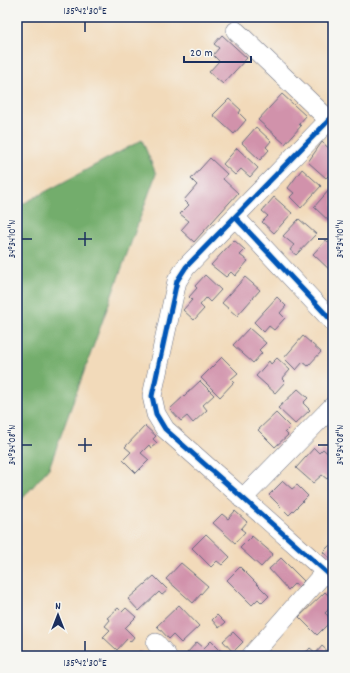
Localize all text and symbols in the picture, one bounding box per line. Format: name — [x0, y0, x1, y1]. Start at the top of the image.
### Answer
text: 135°42'30"E — [64, 5, 107, 19]
scale bar — [184, 38, 251, 64]
text: 20 m — [190, 45, 213, 62]
text: 34°34'10"N — [6, 220, 20, 258]
text: 34°34'10"N — [334, 220, 348, 258]
text: 34°34'08"N — [6, 425, 20, 465]
text: 34°34'08"N — [334, 425, 348, 465]
north arrow — [38, 595, 78, 635]
text: N — [55, 599, 61, 615]
text: 135°42'30"E — [64, 657, 107, 671]

